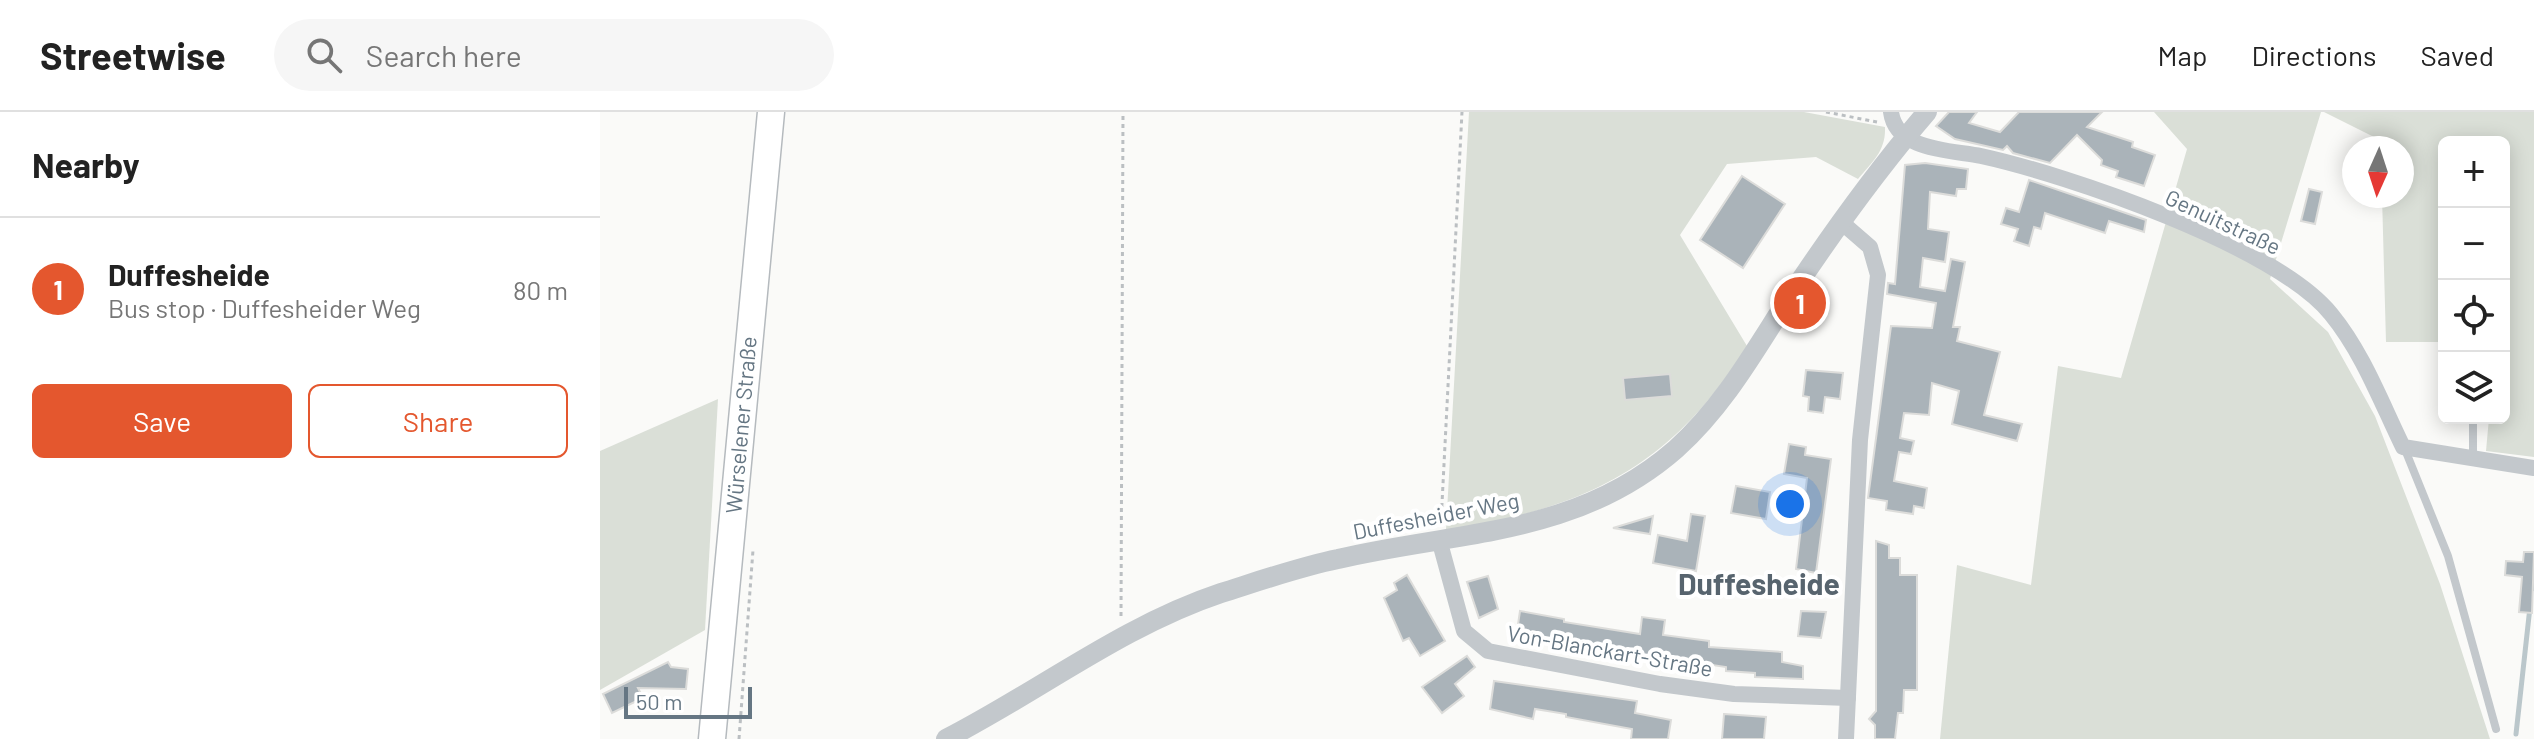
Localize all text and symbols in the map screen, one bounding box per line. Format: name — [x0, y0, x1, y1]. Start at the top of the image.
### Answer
search box — [274, 19, 834, 91]
text: Streetwise — [40, 32, 226, 78]
icon: search — [302, 33, 346, 77]
text: Search here — [366, 37, 522, 73]
text: Map — [2158, 38, 2207, 72]
text: Directions — [2251, 38, 2377, 72]
text: Saved — [2421, 38, 2494, 72]
north arrow — [2342, 136, 2414, 208]
map controls — [2438, 136, 2510, 424]
button: + — [2438, 136, 2510, 208]
text: Nearby — [32, 144, 140, 185]
street label: Genuitstraße — [2162, 183, 2285, 259]
button: − — [2438, 208, 2510, 280]
text: Duffesheide — [108, 256, 270, 292]
pin: 1 — [1774, 273, 1826, 333]
text: 1 — [53, 274, 63, 305]
text: 80 m — [513, 274, 568, 305]
button: locate — [2438, 280, 2510, 352]
text: Bus stop · Duffesheider Weg — [108, 292, 421, 323]
street label: Würselener Straße — [719, 335, 761, 515]
button: layers — [2438, 352, 2510, 424]
button: Save — [32, 384, 292, 458]
button: Share — [308, 384, 568, 458]
your location — [1770, 484, 1810, 524]
street label: Duffesheider Weg — [1351, 486, 1521, 544]
district label: Duffesheide — [1678, 565, 1840, 601]
street label: Von-Blanckart-Straße — [1505, 619, 1715, 681]
scale bar — [624, 683, 752, 719]
text: 50 m — [636, 688, 682, 714]

